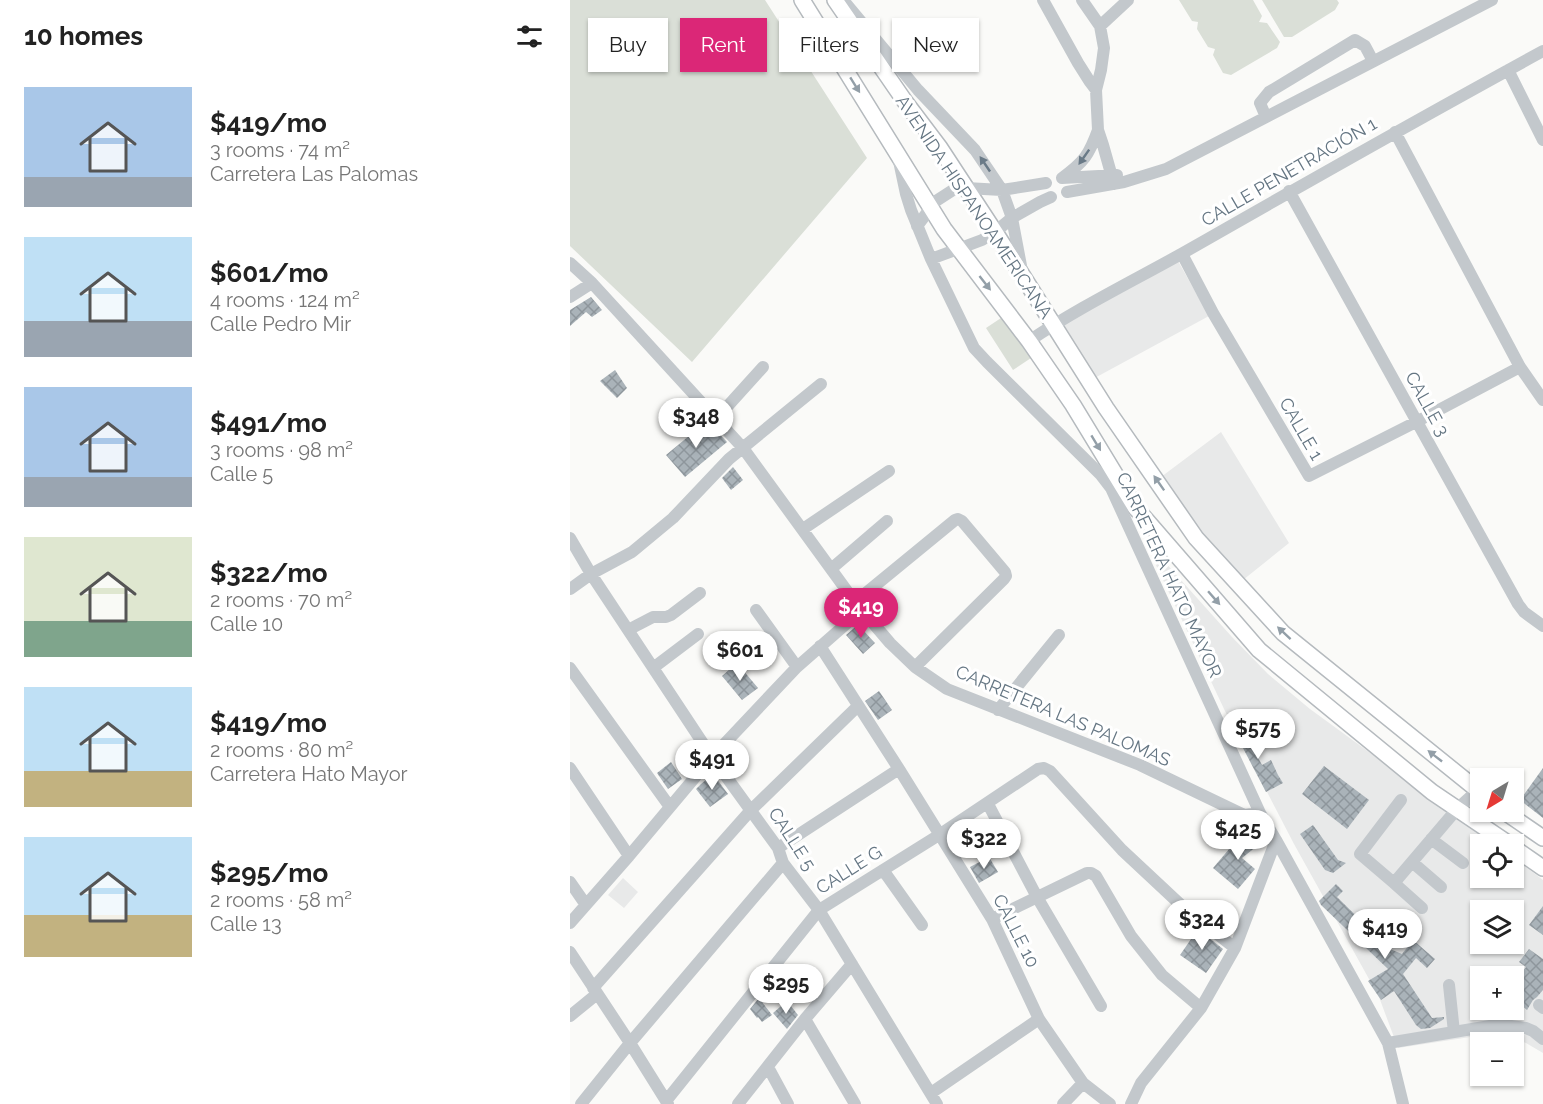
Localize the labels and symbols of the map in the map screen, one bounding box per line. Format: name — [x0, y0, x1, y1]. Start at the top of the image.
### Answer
one-way arrow — [849, 77, 860, 93]
street label: AVENIDA HISPANOAMERICANA — [892, 91, 1057, 322]
street label: CALLE PENETRACIÓN 1 — [1197, 112, 1380, 230]
one-way arrow — [1078, 149, 1090, 165]
one-way arrow — [979, 156, 990, 173]
one-way arrow — [979, 275, 991, 291]
street label: CALLE 3 — [1401, 368, 1454, 440]
street label: CALLE 1 — [1275, 394, 1328, 464]
pin: $348 — [660, 398, 732, 449]
one-way arrow — [1091, 435, 1101, 452]
street label: CARRETERA HATO MAYOR — [1113, 469, 1226, 681]
one-way arrow — [1153, 476, 1165, 492]
pin: $419 — [825, 588, 897, 639]
one-way arrow — [1207, 590, 1220, 605]
one-way arrow — [1277, 626, 1291, 640]
pin: $601 — [704, 631, 776, 682]
street label: CARRETERA LAS PALOMAS — [953, 661, 1174, 770]
pin: $575 — [1222, 709, 1294, 760]
pin: $491 — [676, 740, 748, 791]
one-way arrow — [1427, 750, 1442, 762]
north arrow — [1470, 768, 1524, 822]
street label: CALLE 5 — [764, 803, 821, 874]
pin: $425 — [1202, 810, 1274, 861]
pin: $322 — [948, 819, 1020, 870]
street label: CALLE G — [812, 841, 886, 898]
street label: CALLE 10 — [989, 891, 1044, 971]
pin: $324 — [1166, 900, 1238, 951]
pin: $419 — [1349, 909, 1421, 960]
pin: $295 — [750, 964, 822, 1015]

